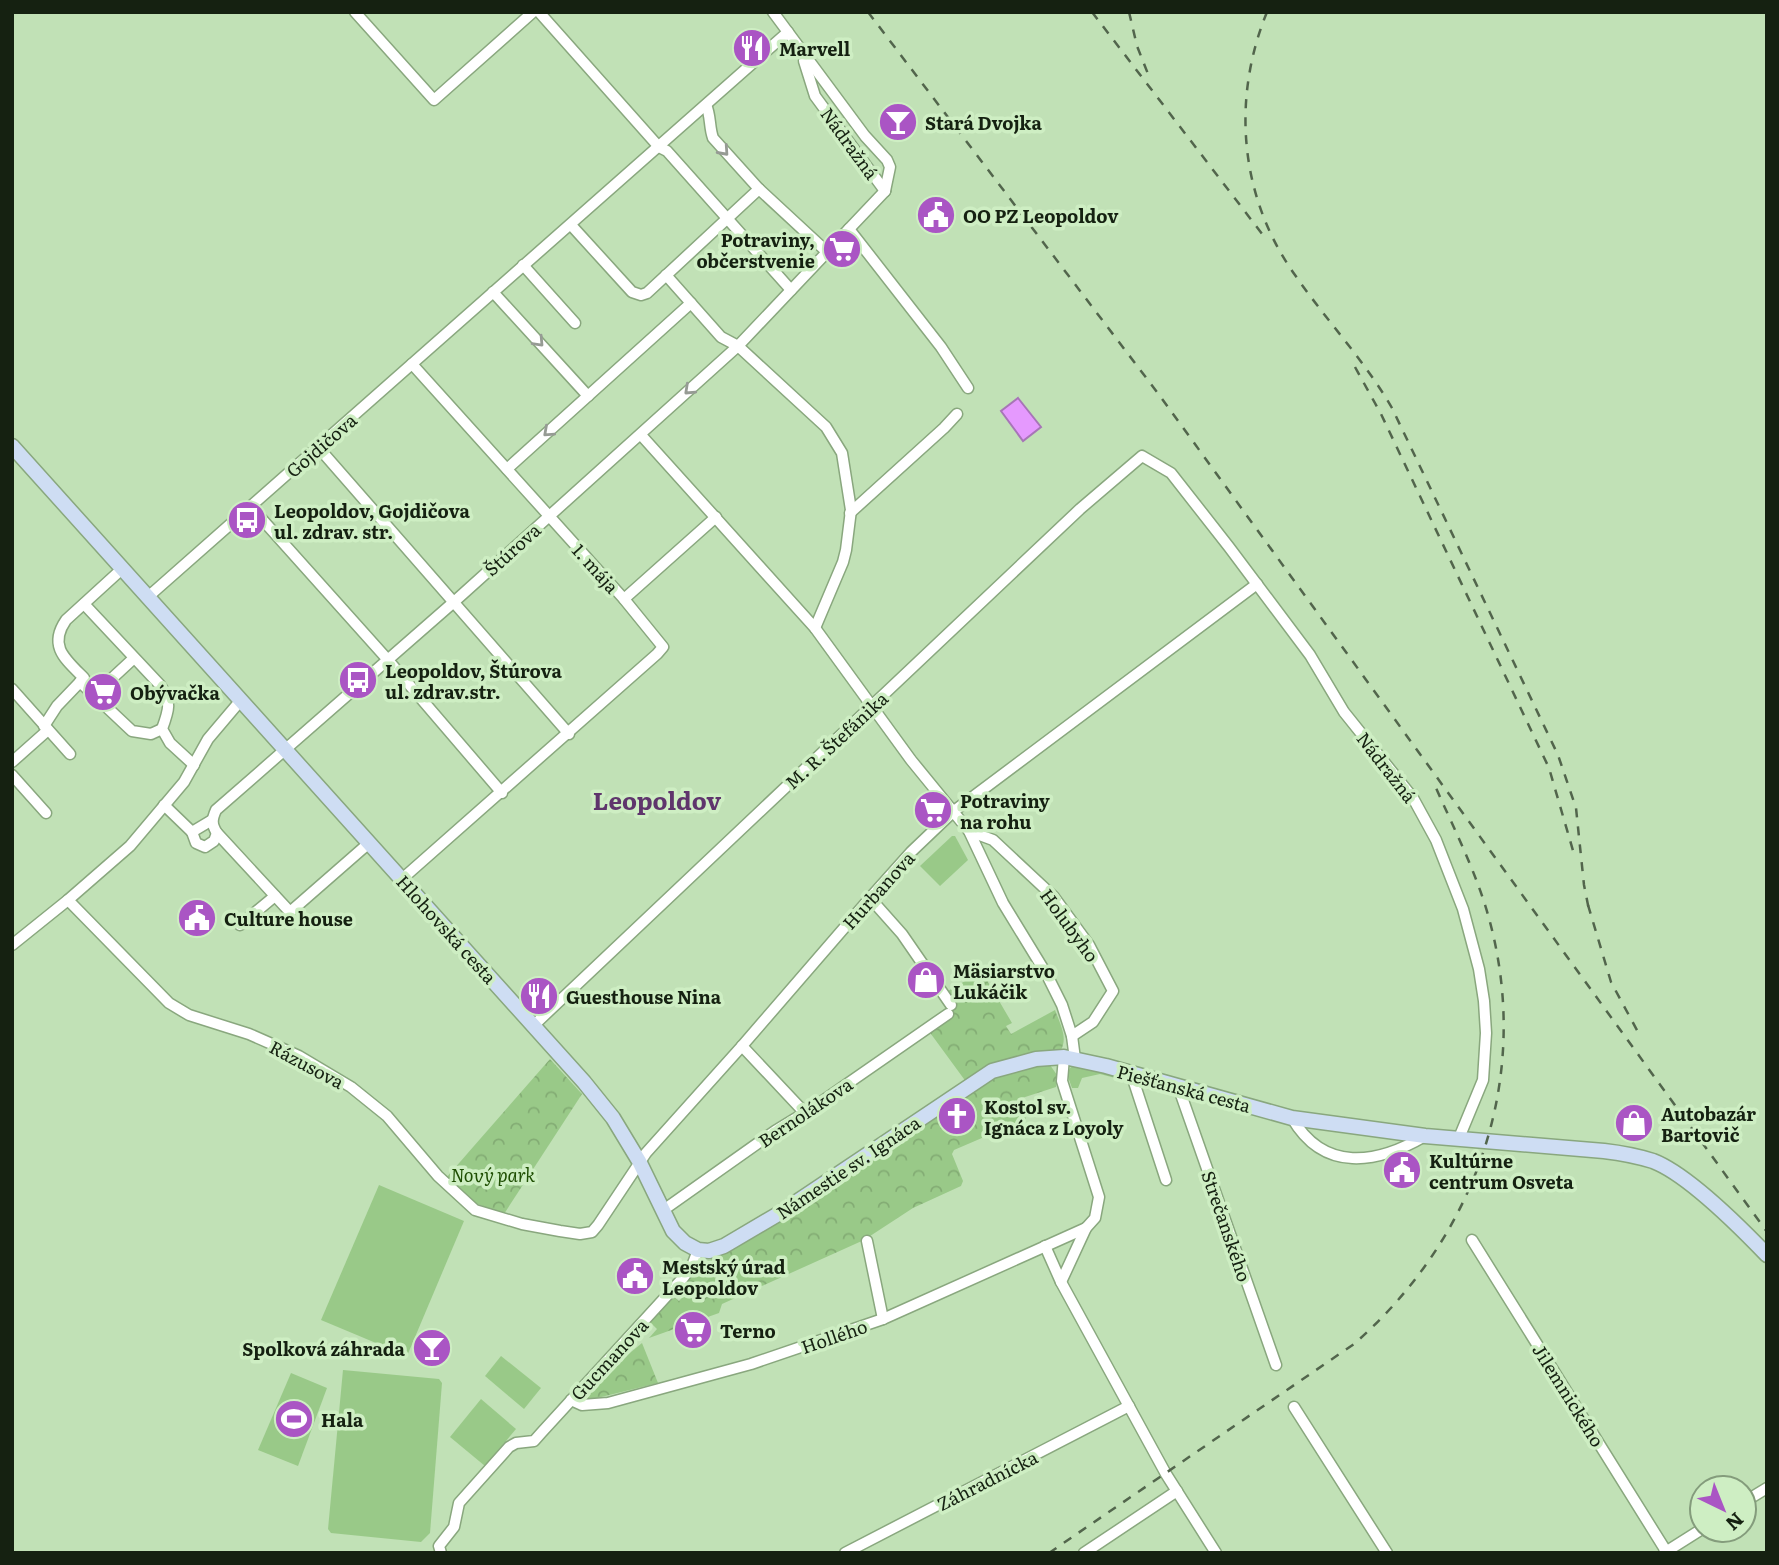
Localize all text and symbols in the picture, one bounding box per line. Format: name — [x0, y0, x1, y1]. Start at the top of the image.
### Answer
restaurant icon: Marvell — [731, 27, 773, 69]
place label: Marvell — [779, 35, 851, 62]
street label: Nádražná — [815, 101, 886, 185]
bar icon: Stará Dvojka — [877, 101, 919, 143]
place label: Stará Dvojka — [925, 109, 1042, 136]
one-way arrow — [716, 143, 728, 156]
public building icon: OO PZ Leopoldov — [915, 194, 957, 236]
place label: OO PZ Leopoldov — [963, 202, 1119, 229]
place label: Potraviny, občerstvenie — [696, 226, 815, 274]
supermarket icon: Potraviny, občerstvenie — [821, 228, 863, 270]
one-way arrow — [531, 334, 543, 347]
one-way arrow — [684, 382, 697, 395]
street label: Gojdičova — [280, 406, 362, 483]
one-way arrow — [543, 424, 556, 437]
place label: Leopoldov, Gojdičova ul. zdrav. str. — [274, 497, 470, 545]
bus stop icon: Leopoldov, Gojdičova ul. zdrav. str. — [226, 499, 268, 541]
street label: Štúrova — [478, 516, 546, 582]
street label: 1. mája — [566, 537, 626, 599]
place label: Leopoldov, Štúrova ul. zdrav.str. — [385, 657, 562, 705]
bus stop icon: Leopoldov, Štúrova ul. zdrav.str. — [337, 659, 379, 701]
supermarket icon: Obývačka — [82, 671, 124, 713]
place label: Obývačka — [130, 679, 220, 706]
street label: M. R. Štefánika — [778, 685, 894, 795]
street label: Nádražná — [1351, 726, 1423, 808]
district label: Leopoldov — [593, 782, 721, 817]
place label: Potraviny na rohu — [960, 787, 1050, 835]
supermarket icon: Potraviny na rohu — [912, 789, 954, 831]
street label: Hurbanova — [836, 845, 921, 935]
street label: Hlohovská cesta — [391, 868, 504, 990]
street label: Holubyho — [1034, 883, 1106, 967]
public building icon: Culture house — [176, 897, 218, 939]
place label: Culture house — [224, 905, 353, 932]
place label: Mäsiarstvo Lukáčik — [953, 957, 1055, 1005]
shop icon: Mäsiarstvo Lukáčik — [905, 959, 947, 1001]
restaurant icon: Guesthouse Nina — [518, 975, 560, 1017]
place label: Guesthouse Nina — [566, 983, 722, 1010]
street label: Rázusova — [265, 1033, 349, 1095]
street label: Piešťanská cesta — [1114, 1057, 1254, 1119]
street label: Bernolákova — [752, 1070, 858, 1154]
place label: Kostol sv. Ignáca z Loyoly — [984, 1093, 1123, 1141]
church icon: Kostol sv. Ignáca z Loyoly — [936, 1095, 978, 1137]
place label: Autobazár Bartovič — [1661, 1100, 1756, 1148]
shop icon: Autobazár Bartovič — [1613, 1102, 1655, 1144]
street label: Námestie sv. Ignáca — [771, 1109, 926, 1225]
place label: Kultúrne centrum Osveta — [1429, 1147, 1574, 1195]
public building icon: Kultúrne centrum Osveta — [1381, 1149, 1423, 1191]
park label: Nový park — [451, 1161, 535, 1188]
street label: Strečanského — [1195, 1167, 1259, 1285]
place label: Mestský úrad Leopoldov — [662, 1253, 786, 1301]
public building icon: Mestský úrad Leopoldov — [614, 1255, 656, 1297]
supermarket icon: Terno — [672, 1309, 714, 1351]
street label: Gucmanova — [564, 1312, 654, 1406]
street label: Hollého — [797, 1312, 871, 1360]
place label: Terno — [720, 1317, 776, 1344]
bar icon: Spolková záhrada — [411, 1327, 453, 1369]
place label: Spolková záhrada — [242, 1335, 406, 1362]
street label: Jilemnického — [1526, 1338, 1612, 1452]
sports icon: Hala — [273, 1398, 315, 1440]
place label: Hala — [321, 1406, 364, 1433]
street label: Záhradnícka — [932, 1443, 1042, 1517]
north arrow — [1688, 1474, 1758, 1544]
text: N — [1720, 1506, 1751, 1538]

